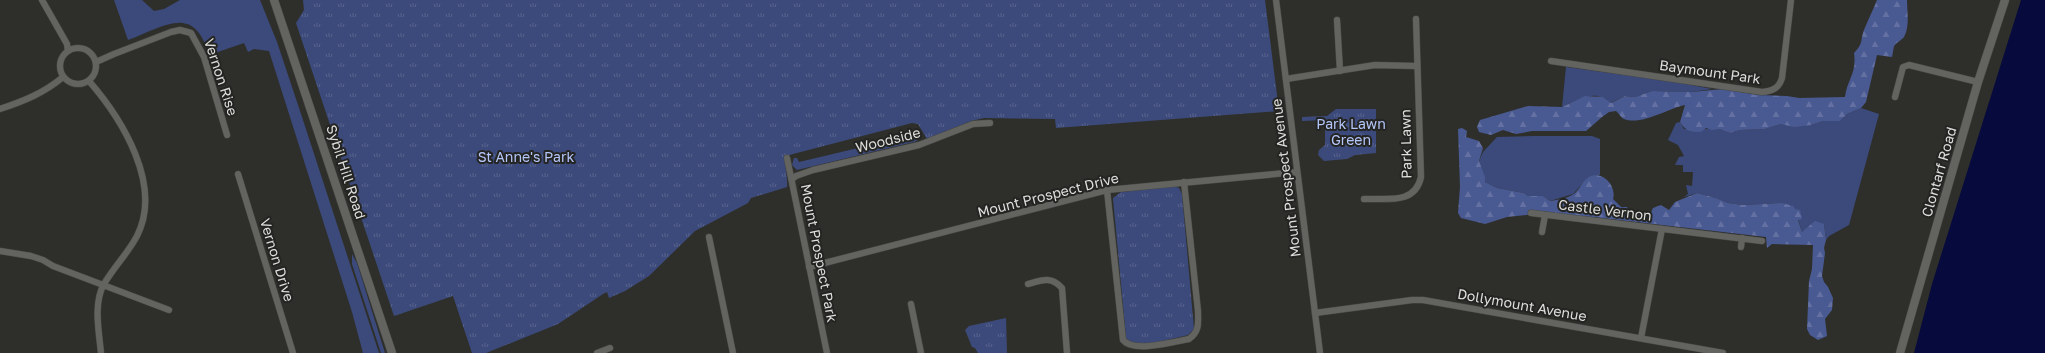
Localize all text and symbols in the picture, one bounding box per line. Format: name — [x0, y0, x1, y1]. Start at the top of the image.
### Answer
street label: Vernon Rise — [201, 36, 242, 118]
street label: Baymount Park — [1658, 56, 1762, 87]
street label: Mount Prospect Avenue — [1267, 98, 1304, 258]
street label: Park Lawn — [1396, 109, 1415, 179]
park label: Park Lawn Green — [1316, 115, 1386, 148]
street label: Sybil Hill Road — [323, 123, 370, 221]
street label: Woodside — [854, 123, 922, 156]
street label: Clontarf Road — [1918, 125, 1959, 219]
park label: St Anne's Park — [478, 148, 574, 165]
street label: Mount Prospect Drive — [975, 169, 1120, 220]
street label: Mount Prospect Park — [798, 182, 841, 324]
street label: Castle Vernon — [1557, 195, 1653, 224]
street label: Vernon Drive — [257, 216, 298, 303]
street label: Dollymount Avenue — [1456, 285, 1588, 324]

